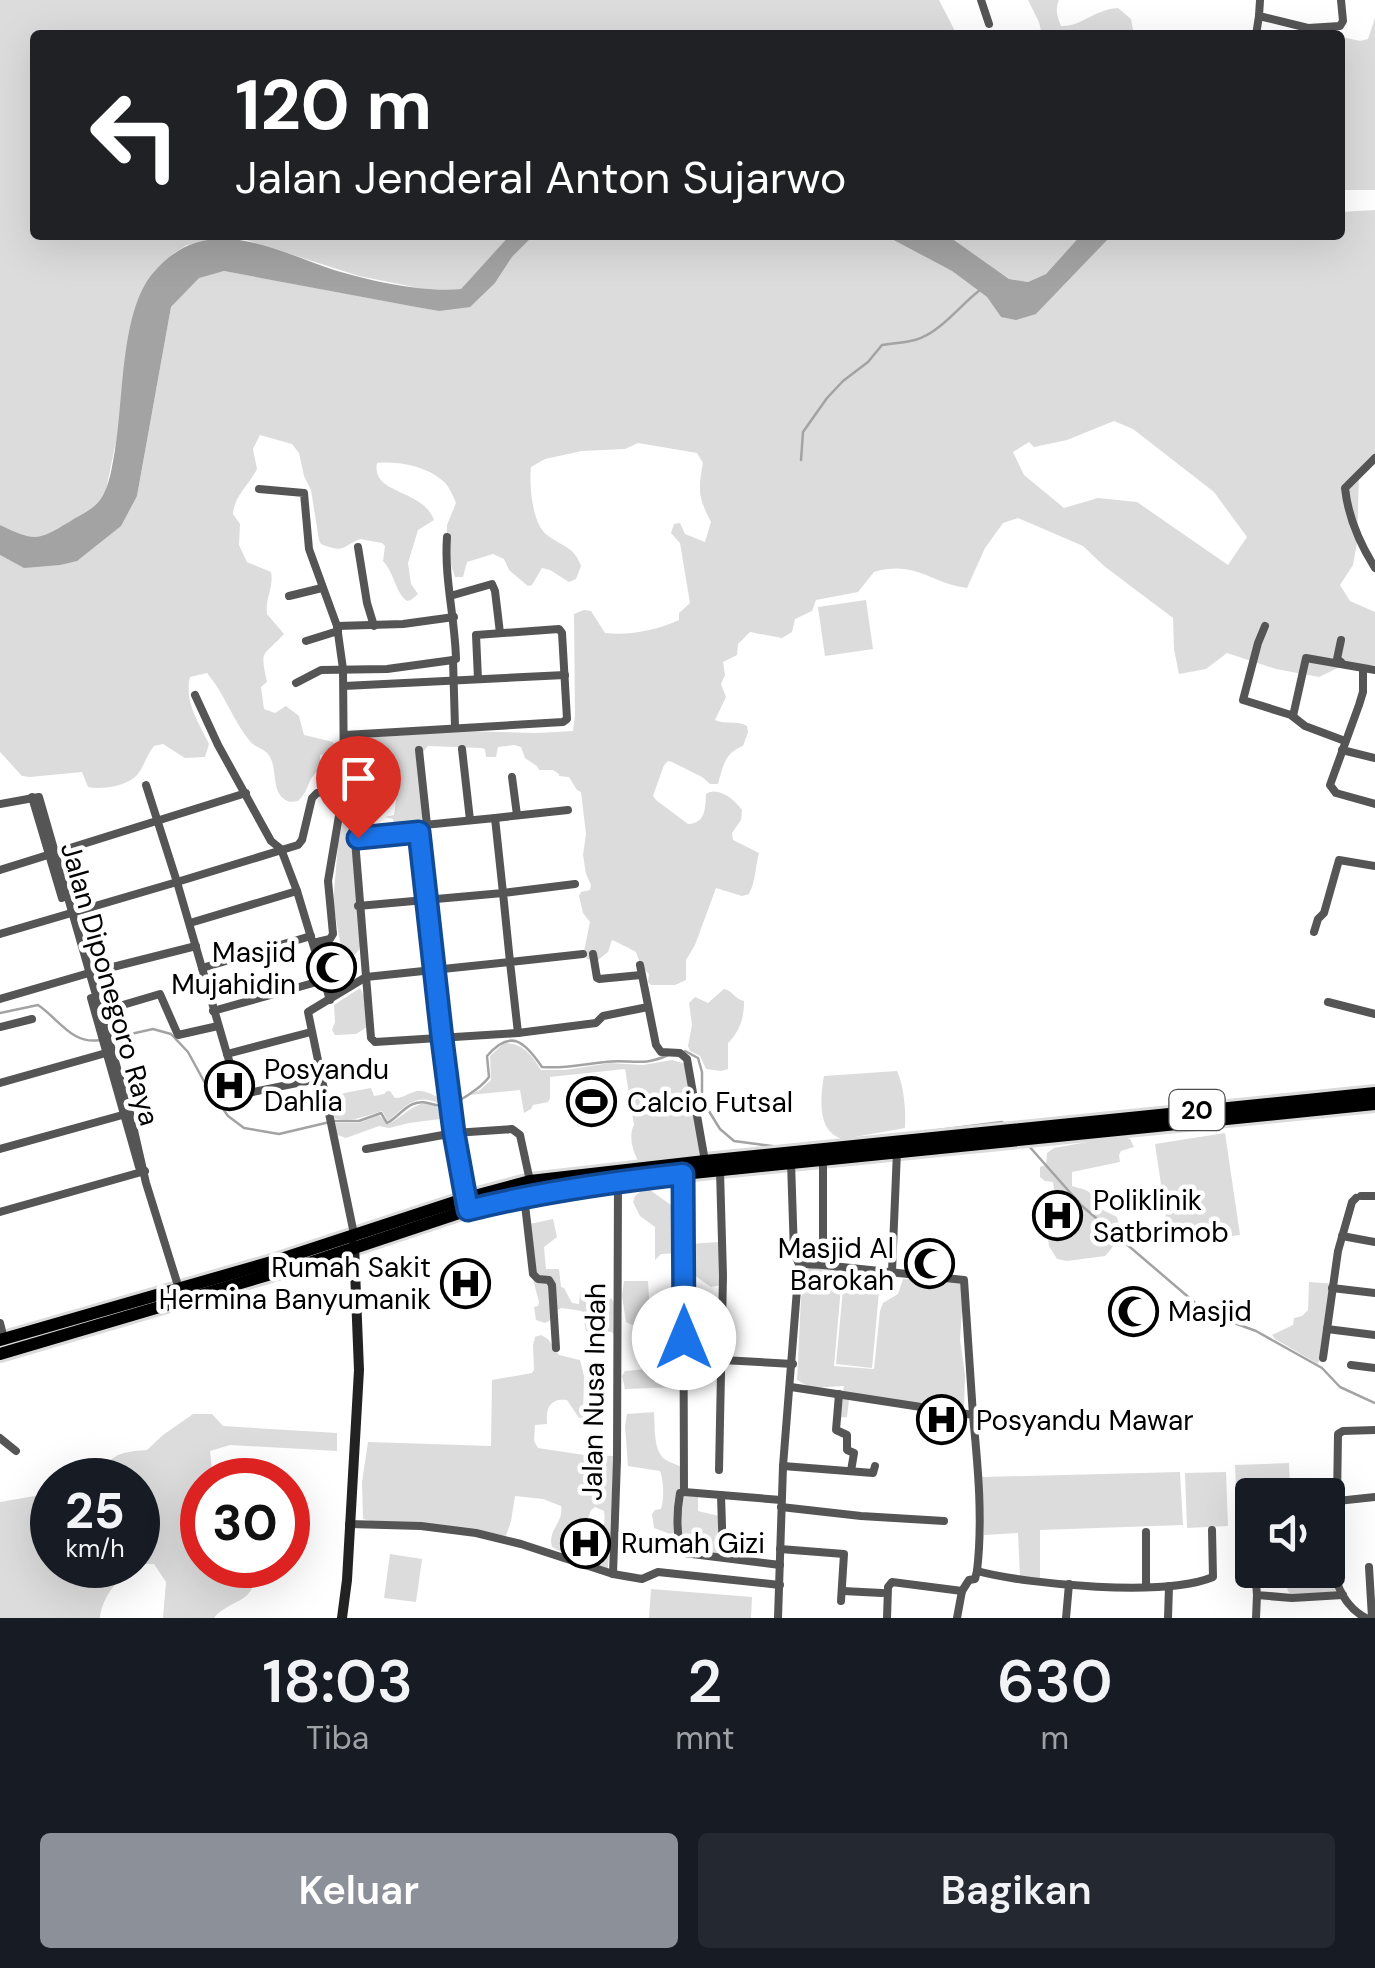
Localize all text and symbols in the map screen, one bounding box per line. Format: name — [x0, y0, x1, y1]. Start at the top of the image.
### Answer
text: 120 m — [235, 60, 432, 151]
icon: left — [70, 70, 200, 200]
text: Jalan Jenderal Anton Sujarwo — [235, 148, 847, 207]
pin — [316, 736, 401, 839]
icon: arrive — [331, 751, 386, 806]
street label: Jalan Diponegoro Raya — [52, 838, 168, 1130]
place label: Masjid Mujahidin — [171, 934, 296, 1003]
mosque icon: Masjid Mujahidin — [305, 942, 357, 994]
place label: Posyandu Dahlia — [264, 1051, 389, 1120]
hospital icon: Posyandu Dahlia — [203, 1059, 255, 1111]
sports icon: Calcio Futsal — [566, 1076, 618, 1128]
place label: Calcio Futsal — [627, 1084, 793, 1121]
road number: 20 — [1170, 1090, 1224, 1130]
place label: Poliklinik Satbrimob — [1093, 1182, 1229, 1251]
hospital icon: Poliklinik Satbrimob — [1032, 1190, 1084, 1242]
place label: Masjid Al Barokah — [778, 1230, 894, 1299]
mosque icon: Masjid Al Barokah — [903, 1238, 955, 1290]
place label: Rumah Sakit Hermina Banyumanik — [159, 1249, 431, 1318]
hospital icon: Rumah Sakit Hermina Banyumanik — [440, 1257, 492, 1309]
street label: Jalan Nusa Indah — [574, 1283, 614, 1501]
mosque icon: Masjid — [1107, 1285, 1159, 1337]
position arrow — [632, 1286, 736, 1390]
place label: Masjid — [1168, 1293, 1252, 1330]
hospital icon: Posyandu Mawar — [915, 1394, 967, 1446]
place label: Posyandu Mawar — [976, 1402, 1194, 1439]
speed limit sign: 30 — [180, 1458, 310, 1588]
text: 25 — [65, 1478, 125, 1544]
map controls — [1235, 1478, 1345, 1588]
button: sound — [1235, 1478, 1345, 1588]
hospital icon: Rumah Gizi — [560, 1517, 612, 1569]
place label: Rumah Gizi — [621, 1525, 765, 1562]
text: km/h — [65, 1532, 125, 1565]
text: 18:03 — [262, 1642, 413, 1721]
text: 2 — [688, 1642, 722, 1721]
text: 630 — [997, 1642, 1113, 1721]
text: Tiba — [306, 1717, 369, 1759]
text: mnt — [675, 1717, 735, 1759]
text: m — [1041, 1717, 1069, 1759]
button: Keluar — [40, 1833, 678, 1948]
button: Bagikan — [698, 1833, 1335, 1948]

